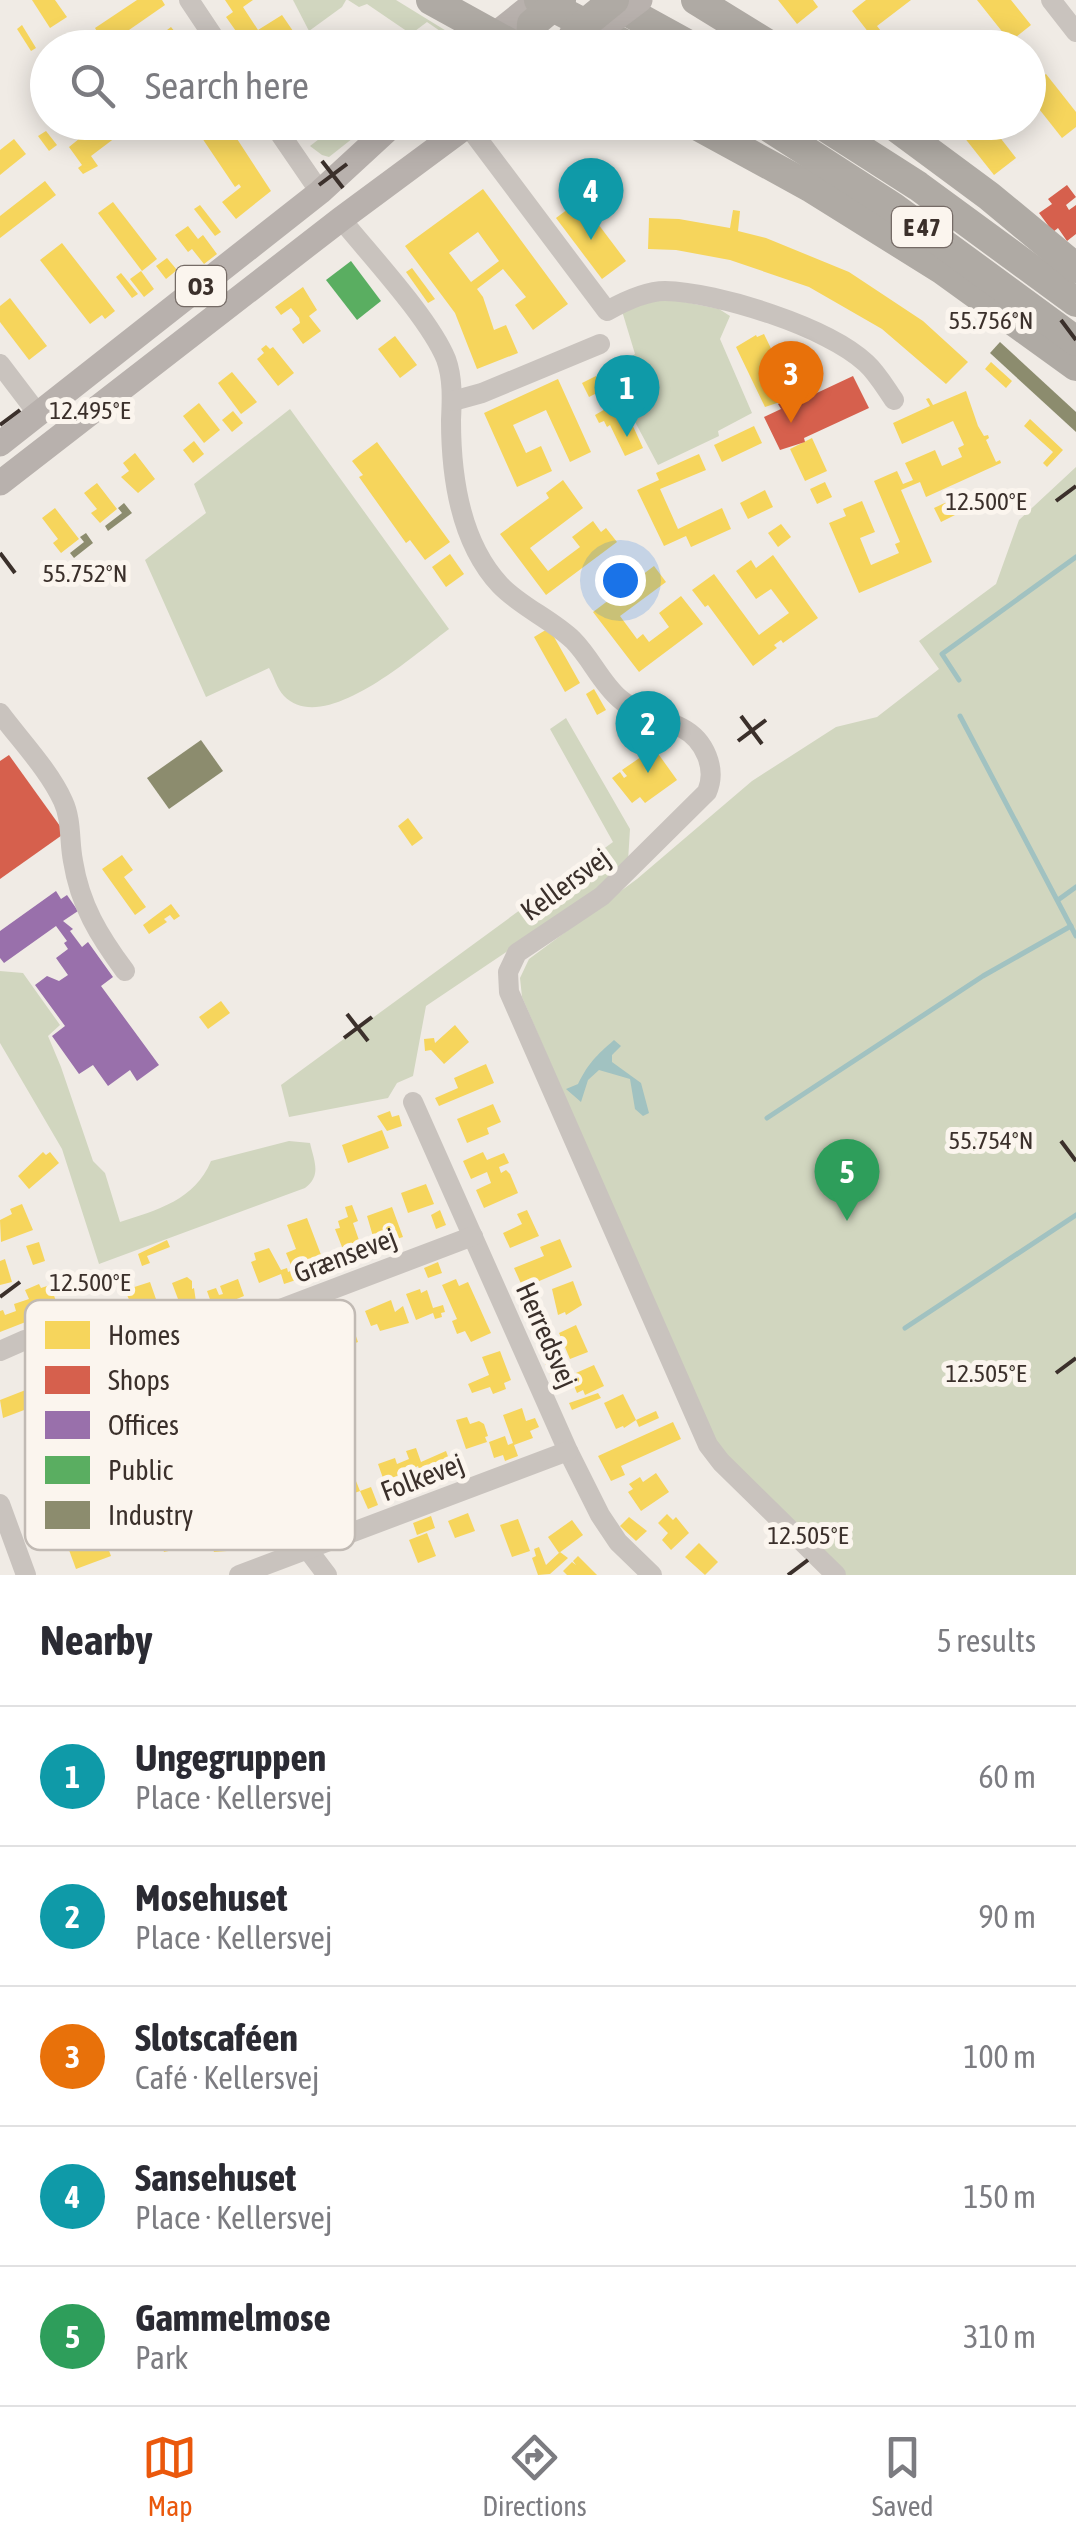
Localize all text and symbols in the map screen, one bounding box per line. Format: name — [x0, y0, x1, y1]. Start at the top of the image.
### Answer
search box — [30, 30, 1046, 140]
icon: search — [65, 58, 120, 113]
text: Search here — [145, 64, 309, 107]
pin: 4 — [558, 158, 624, 240]
road number: E 47 — [892, 207, 952, 247]
road number: O3 — [176, 266, 226, 306]
text: 55.756°N — [949, 306, 1033, 334]
pin: 3 — [758, 340, 824, 423]
pin: 1 — [594, 354, 660, 437]
text: 12.495°E — [50, 396, 131, 424]
text: 12.500°E — [946, 487, 1027, 515]
your location — [595, 555, 646, 606]
text: 55.752°N — [43, 559, 127, 587]
pin: 2 — [616, 690, 680, 773]
street label: Kellersvej — [514, 841, 616, 927]
text: 55.754°N — [949, 1126, 1033, 1154]
pin: 5 — [814, 1138, 880, 1221]
street label: Grænsevej — [289, 1221, 401, 1289]
text: 12.500°E — [50, 1268, 131, 1296]
street label: Herredsvej — [510, 1277, 584, 1393]
legend — [25, 1300, 355, 1550]
text: Homes — [108, 1319, 180, 1351]
text: 12.505°E — [946, 1359, 1027, 1387]
text: Shops — [108, 1364, 170, 1396]
text: Offices — [108, 1409, 179, 1441]
street label: Folkevej — [376, 1447, 468, 1507]
text: Public — [108, 1454, 173, 1486]
text: Industry — [108, 1499, 193, 1531]
text: 12.505°E — [768, 1521, 849, 1549]
text: Nearby — [40, 1616, 153, 1664]
text: 5 results — [937, 1622, 1036, 1659]
text: Ungegruppen — [135, 1736, 326, 1779]
text: 1 — [65, 1758, 80, 1795]
text: 60 m — [978, 1758, 1036, 1795]
text: Place · Kellersvej — [135, 1779, 332, 1816]
text: Mosehuset — [135, 1876, 287, 1919]
text: 2 — [65, 1898, 80, 1935]
text: 90 m — [978, 1898, 1036, 1935]
text: Place · Kellersvej — [135, 1919, 332, 1956]
text: Slotscaféen — [135, 2016, 298, 2059]
text: 3 — [65, 2038, 80, 2075]
text: 100 m — [963, 2038, 1036, 2075]
text: Café · Kellersvej — [135, 2059, 319, 2096]
text: Sansehuset — [135, 2156, 296, 2199]
text: 4 — [65, 2178, 80, 2215]
text: 150 m — [963, 2178, 1036, 2215]
text: Place · Kellersvej — [135, 2199, 332, 2236]
text: Gammelmose — [135, 2296, 331, 2339]
text: 5 — [65, 2318, 80, 2355]
text: 310 m — [963, 2318, 1036, 2355]
text: Park — [135, 2339, 188, 2376]
tab: Map — [142, 2430, 197, 2522]
tab: Directions — [482, 2430, 587, 2522]
tab: Saved — [872, 2430, 934, 2522]

